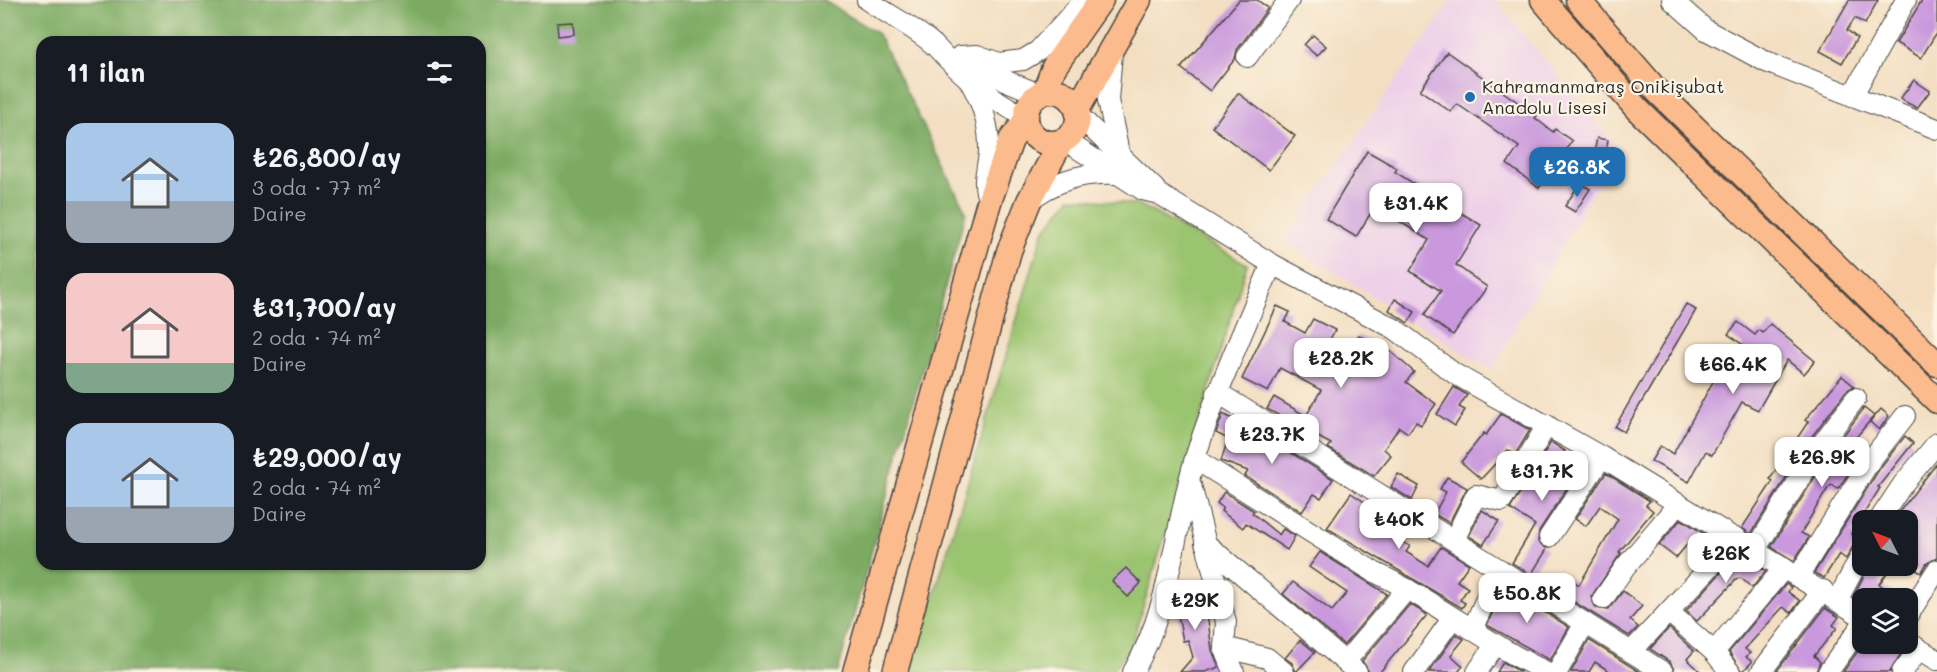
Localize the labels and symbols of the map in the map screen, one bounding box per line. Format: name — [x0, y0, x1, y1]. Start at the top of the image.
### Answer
place label: Kahramanmaraş Onikişubat Anadolu Lisesi — [1482, 74, 1724, 119]
marker: Kahramanmaraş Onikişubat Anadolu Lisesi — [1463, 90, 1477, 104]
pin: ₺26.8K — [1528, 147, 1626, 198]
pin: ₺31.4K — [1367, 183, 1465, 234]
pin: ₺28.2K — [1292, 338, 1390, 389]
pin: ₺66.4K — [1684, 344, 1782, 395]
pin: ₺23.7K — [1223, 414, 1321, 465]
pin: ₺26.9K — [1773, 437, 1871, 488]
pin: ₺31.7K — [1493, 451, 1591, 502]
pin: ₺40K — [1363, 499, 1435, 550]
north arrow — [1852, 510, 1918, 576]
pin: ₺26K — [1690, 533, 1762, 584]
pin: ₺50.8K — [1478, 573, 1576, 624]
pin: ₺29K — [1159, 580, 1231, 631]

